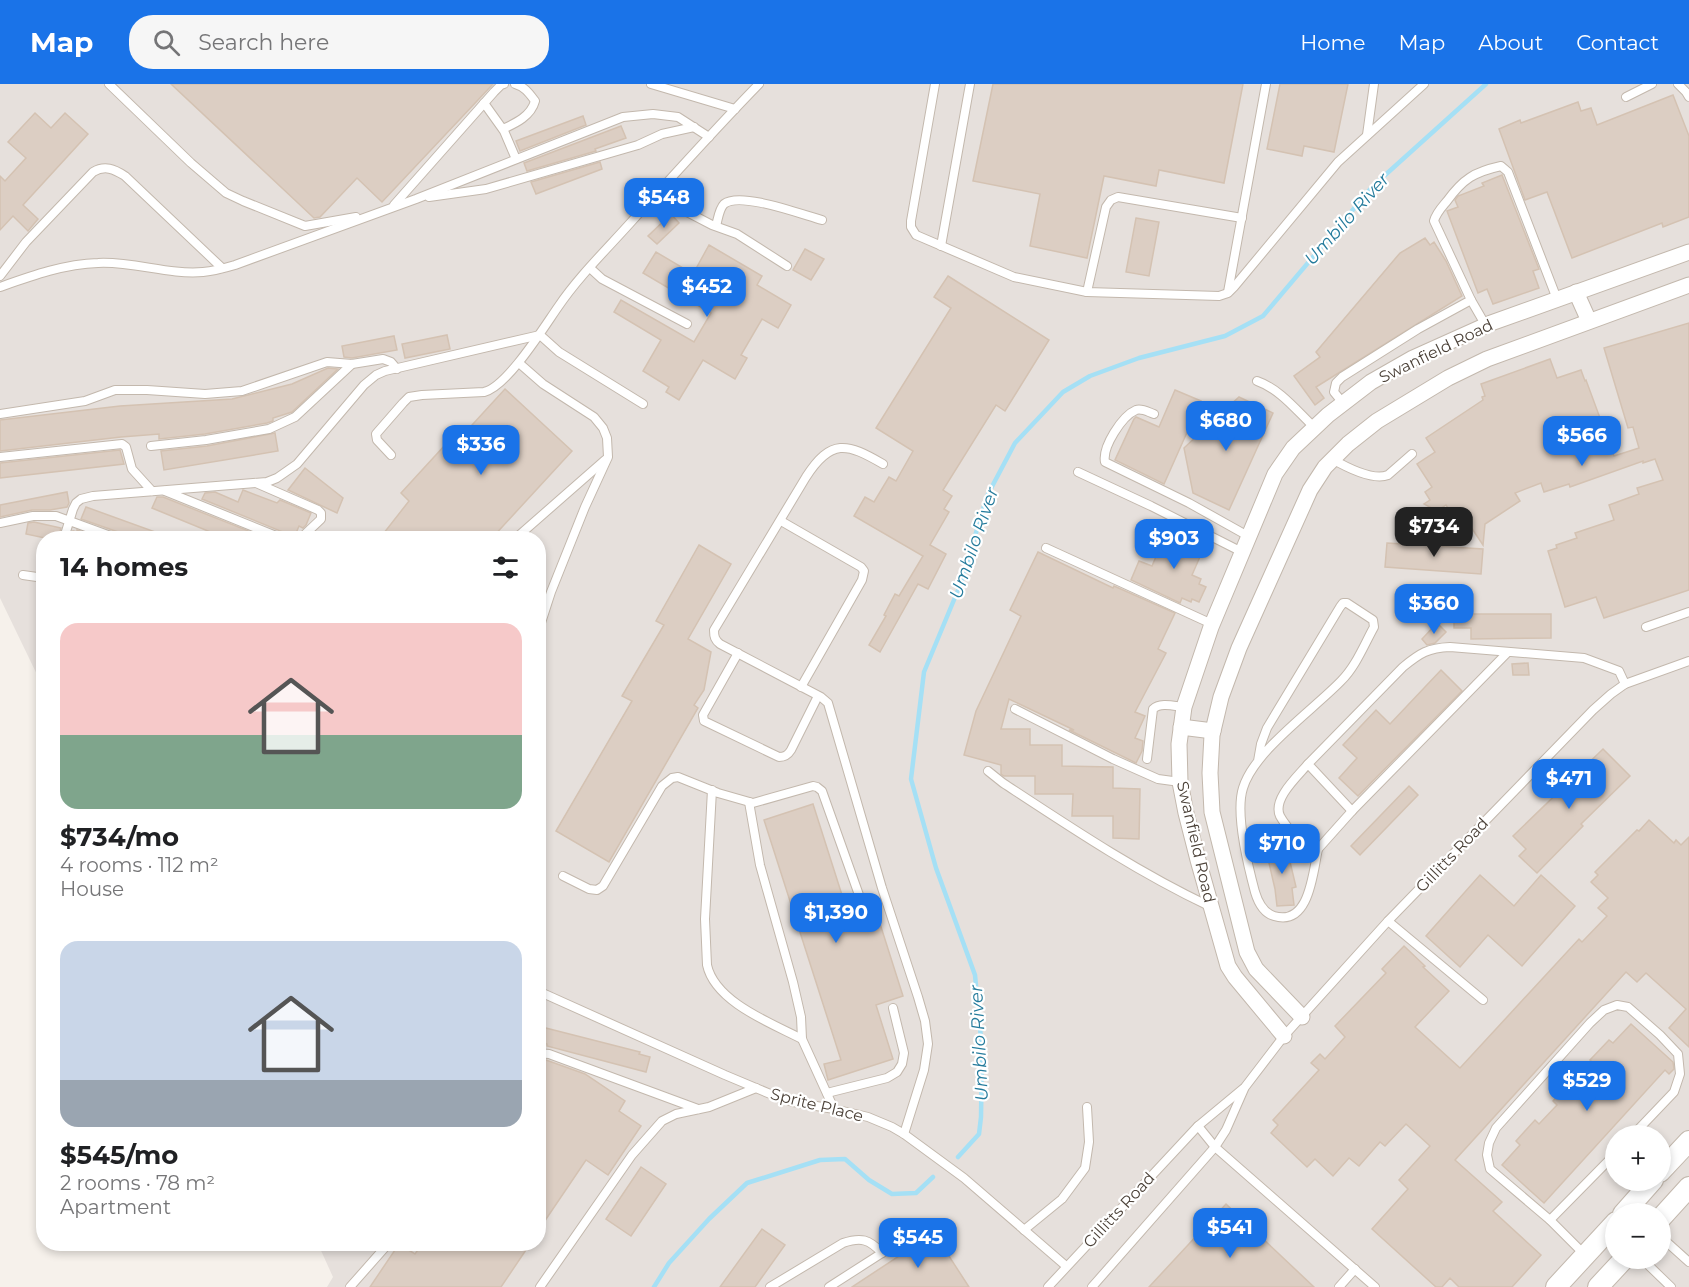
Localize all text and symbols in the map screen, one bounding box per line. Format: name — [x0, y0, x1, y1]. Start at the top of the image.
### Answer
search box — [129, 15, 549, 69]
text: Map — [30, 25, 93, 59]
icon: search — [150, 26, 183, 59]
text: Search here — [198, 29, 329, 56]
text: Home — [1300, 30, 1365, 55]
text: Map — [1398, 30, 1445, 55]
text: About — [1478, 30, 1543, 55]
text: Contact — [1576, 30, 1659, 55]
water label: Umbilo River — [1300, 168, 1395, 270]
pin: $548 — [628, 178, 700, 229]
text: $548 — [638, 185, 690, 209]
pin: $452 — [671, 267, 743, 318]
text: $452 — [682, 274, 732, 298]
street label: Swanfield Road — [1376, 315, 1496, 387]
pin: $680 — [1190, 401, 1262, 452]
text: $680 — [1200, 408, 1252, 432]
pin: $566 — [1546, 416, 1618, 467]
text: $566 — [1557, 423, 1607, 447]
pin: $336 — [445, 425, 517, 476]
text: $336 — [456, 432, 506, 456]
water label: Umbilo River — [945, 484, 1004, 602]
pin: $734 — [1398, 507, 1470, 558]
text: $734 — [1409, 514, 1459, 538]
pin: $903 — [1138, 519, 1210, 570]
text: $903 — [1149, 526, 1199, 550]
text: 14 homes — [60, 551, 188, 583]
icon: filters — [489, 551, 522, 584]
pin: $360 — [1398, 584, 1470, 635]
text: $360 — [1409, 591, 1459, 615]
icon: home — [237, 662, 345, 770]
pin: $471 — [1533, 759, 1605, 810]
text: $471 — [1546, 766, 1592, 790]
street label: Swanfield Road — [1173, 779, 1219, 905]
street label: Gillitts Road — [1412, 814, 1492, 896]
text: $734/mo — [60, 821, 179, 853]
pin: $710 — [1246, 824, 1318, 875]
text: $710 — [1259, 831, 1305, 855]
text: 4 rooms · 112 m² — [60, 853, 219, 877]
text: House — [60, 877, 124, 901]
pin: $1,390 — [787, 893, 885, 944]
text: $1,390 — [804, 900, 868, 924]
icon: home — [237, 980, 345, 1088]
water label: Umbilo River — [965, 984, 993, 1102]
pin: $529 — [1551, 1061, 1623, 1112]
text: $529 — [1562, 1068, 1612, 1092]
street label: Sprite Place — [769, 1084, 865, 1126]
map controls — [1605, 1125, 1671, 1269]
button: + — [1605, 1125, 1671, 1191]
text: $545/mo — [60, 1139, 178, 1171]
street label: Gillitts Road — [1079, 1168, 1159, 1252]
text: 2 rooms · 78 m² — [60, 1171, 215, 1195]
text: Apartment — [60, 1195, 171, 1219]
button: − — [1605, 1203, 1671, 1269]
pin: $541 — [1194, 1208, 1266, 1259]
text: $541 — [1207, 1215, 1253, 1239]
pin: $545 — [882, 1218, 954, 1269]
text: $545 — [893, 1225, 943, 1249]

